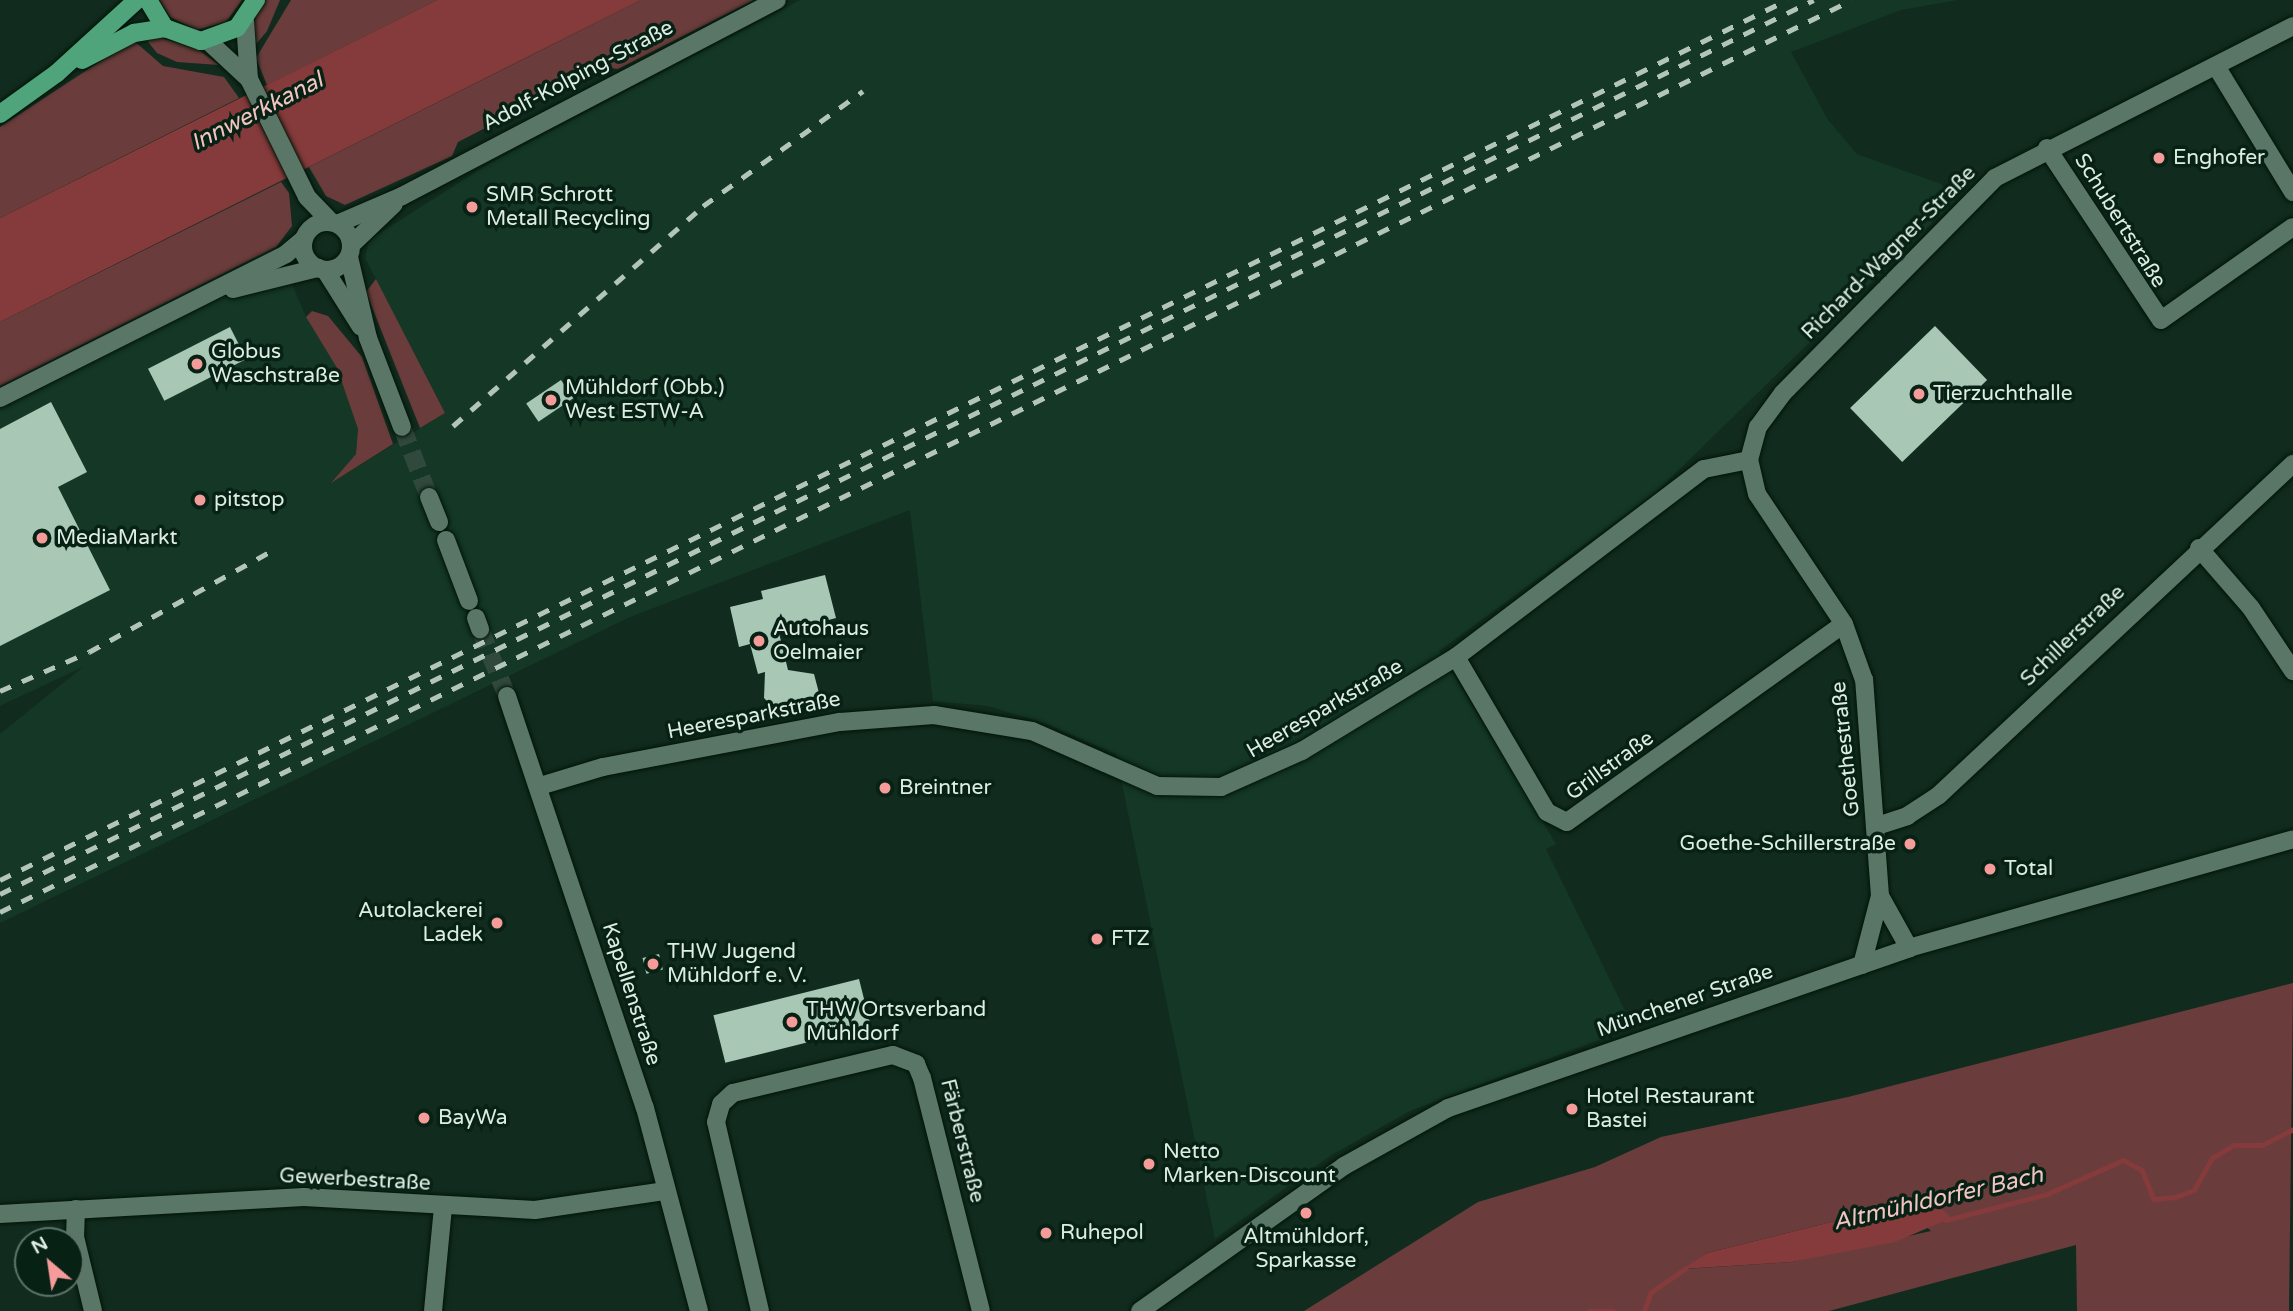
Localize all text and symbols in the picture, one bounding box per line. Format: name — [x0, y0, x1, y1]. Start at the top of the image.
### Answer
street label: Adolf-Kolping-Straße — [478, 15, 678, 137]
water label: Innwerkkanal — [186, 67, 328, 157]
place label: Enghofer — [2173, 145, 2265, 171]
street label: Schubertstraße — [2069, 149, 2171, 293]
marker: Enghofer — [2151, 150, 2167, 166]
street label: Richard-Wagner-Straße — [1797, 161, 1981, 345]
place label: SMR Schrott Metall Recycling — [486, 182, 650, 232]
marker: SMR Schrott Metall Recycling — [464, 199, 480, 215]
place label: Globus Waschstraße — [211, 339, 340, 389]
marker: Globus Waschstraße — [189, 356, 205, 372]
place label: Mühldorf (Obb.) West ESTW-A — [565, 375, 725, 425]
place label: Tierzuchthalle — [1933, 381, 2073, 407]
marker: Tierzuchthalle — [1911, 386, 1927, 402]
marker: Mühldorf (Obb.) West ESTW-A — [543, 392, 559, 408]
place label: pitstop — [214, 487, 284, 513]
marker: pitstop — [192, 492, 208, 508]
place label: MediaMarkt — [56, 525, 177, 551]
marker: MediaMarkt — [34, 530, 50, 546]
street label: Schillerstraße — [2016, 580, 2130, 692]
place label: Autohaus Oelmaier — [773, 616, 869, 666]
marker: Autohaus Oelmaier — [751, 633, 767, 649]
street label: Heeresparkstraße — [1242, 654, 1408, 764]
street label: Goethestraße — [1826, 680, 1866, 818]
street label: Heeresparkstraße — [665, 687, 843, 745]
street label: Grillstraße — [1561, 726, 1659, 806]
place label: Breintner — [899, 775, 992, 801]
marker: Breintner — [877, 780, 893, 796]
place label: Goethe-Schillerstraße — [1680, 831, 1896, 857]
marker: Goethe-Schillerstraße — [1902, 836, 1918, 852]
place label: Total — [2004, 856, 2053, 882]
marker: Total — [1982, 861, 1998, 877]
place label: Autolackerei Ladek — [358, 898, 483, 948]
marker: Autolackerei Ladek — [489, 915, 505, 931]
street label: Kapellenstraße — [596, 919, 666, 1069]
place label: FTZ — [1111, 926, 1150, 952]
marker: FTZ — [1089, 931, 1105, 947]
place label: THW Jugend Mühldorf e. V. — [667, 939, 807, 989]
marker: THW Jugend Mühldorf e. V. — [645, 956, 661, 972]
street label: Münchener Straße — [1594, 959, 1776, 1043]
place label: THW Ortsverband Mühldorf — [806, 997, 986, 1047]
marker: THW Ortsverband Mühldorf — [784, 1014, 800, 1030]
street label: Färberstraße — [934, 1076, 990, 1206]
place label: Hotel Restaurant Bastei — [1586, 1084, 1754, 1134]
marker: Hotel Restaurant Bastei — [1564, 1101, 1580, 1117]
place label: BayWa — [438, 1105, 508, 1131]
marker: BayWa — [416, 1110, 432, 1126]
place label: Netto Marken-Discount — [1163, 1139, 1336, 1189]
marker: Netto Marken-Discount — [1141, 1156, 1157, 1172]
water label: Altmühldorfer Bach — [1830, 1161, 2046, 1237]
street label: Gewerbestraße — [279, 1163, 431, 1197]
marker: Altmühldorf, Sparkasse — [1298, 1205, 1314, 1221]
place label: Ruhepol — [1060, 1220, 1144, 1246]
place label: Altmühldorf, Sparkasse — [1243, 1224, 1369, 1274]
marker: Ruhepol — [1038, 1225, 1054, 1241]
north arrow — [14, 1227, 84, 1297]
text: N — [28, 1232, 52, 1259]

